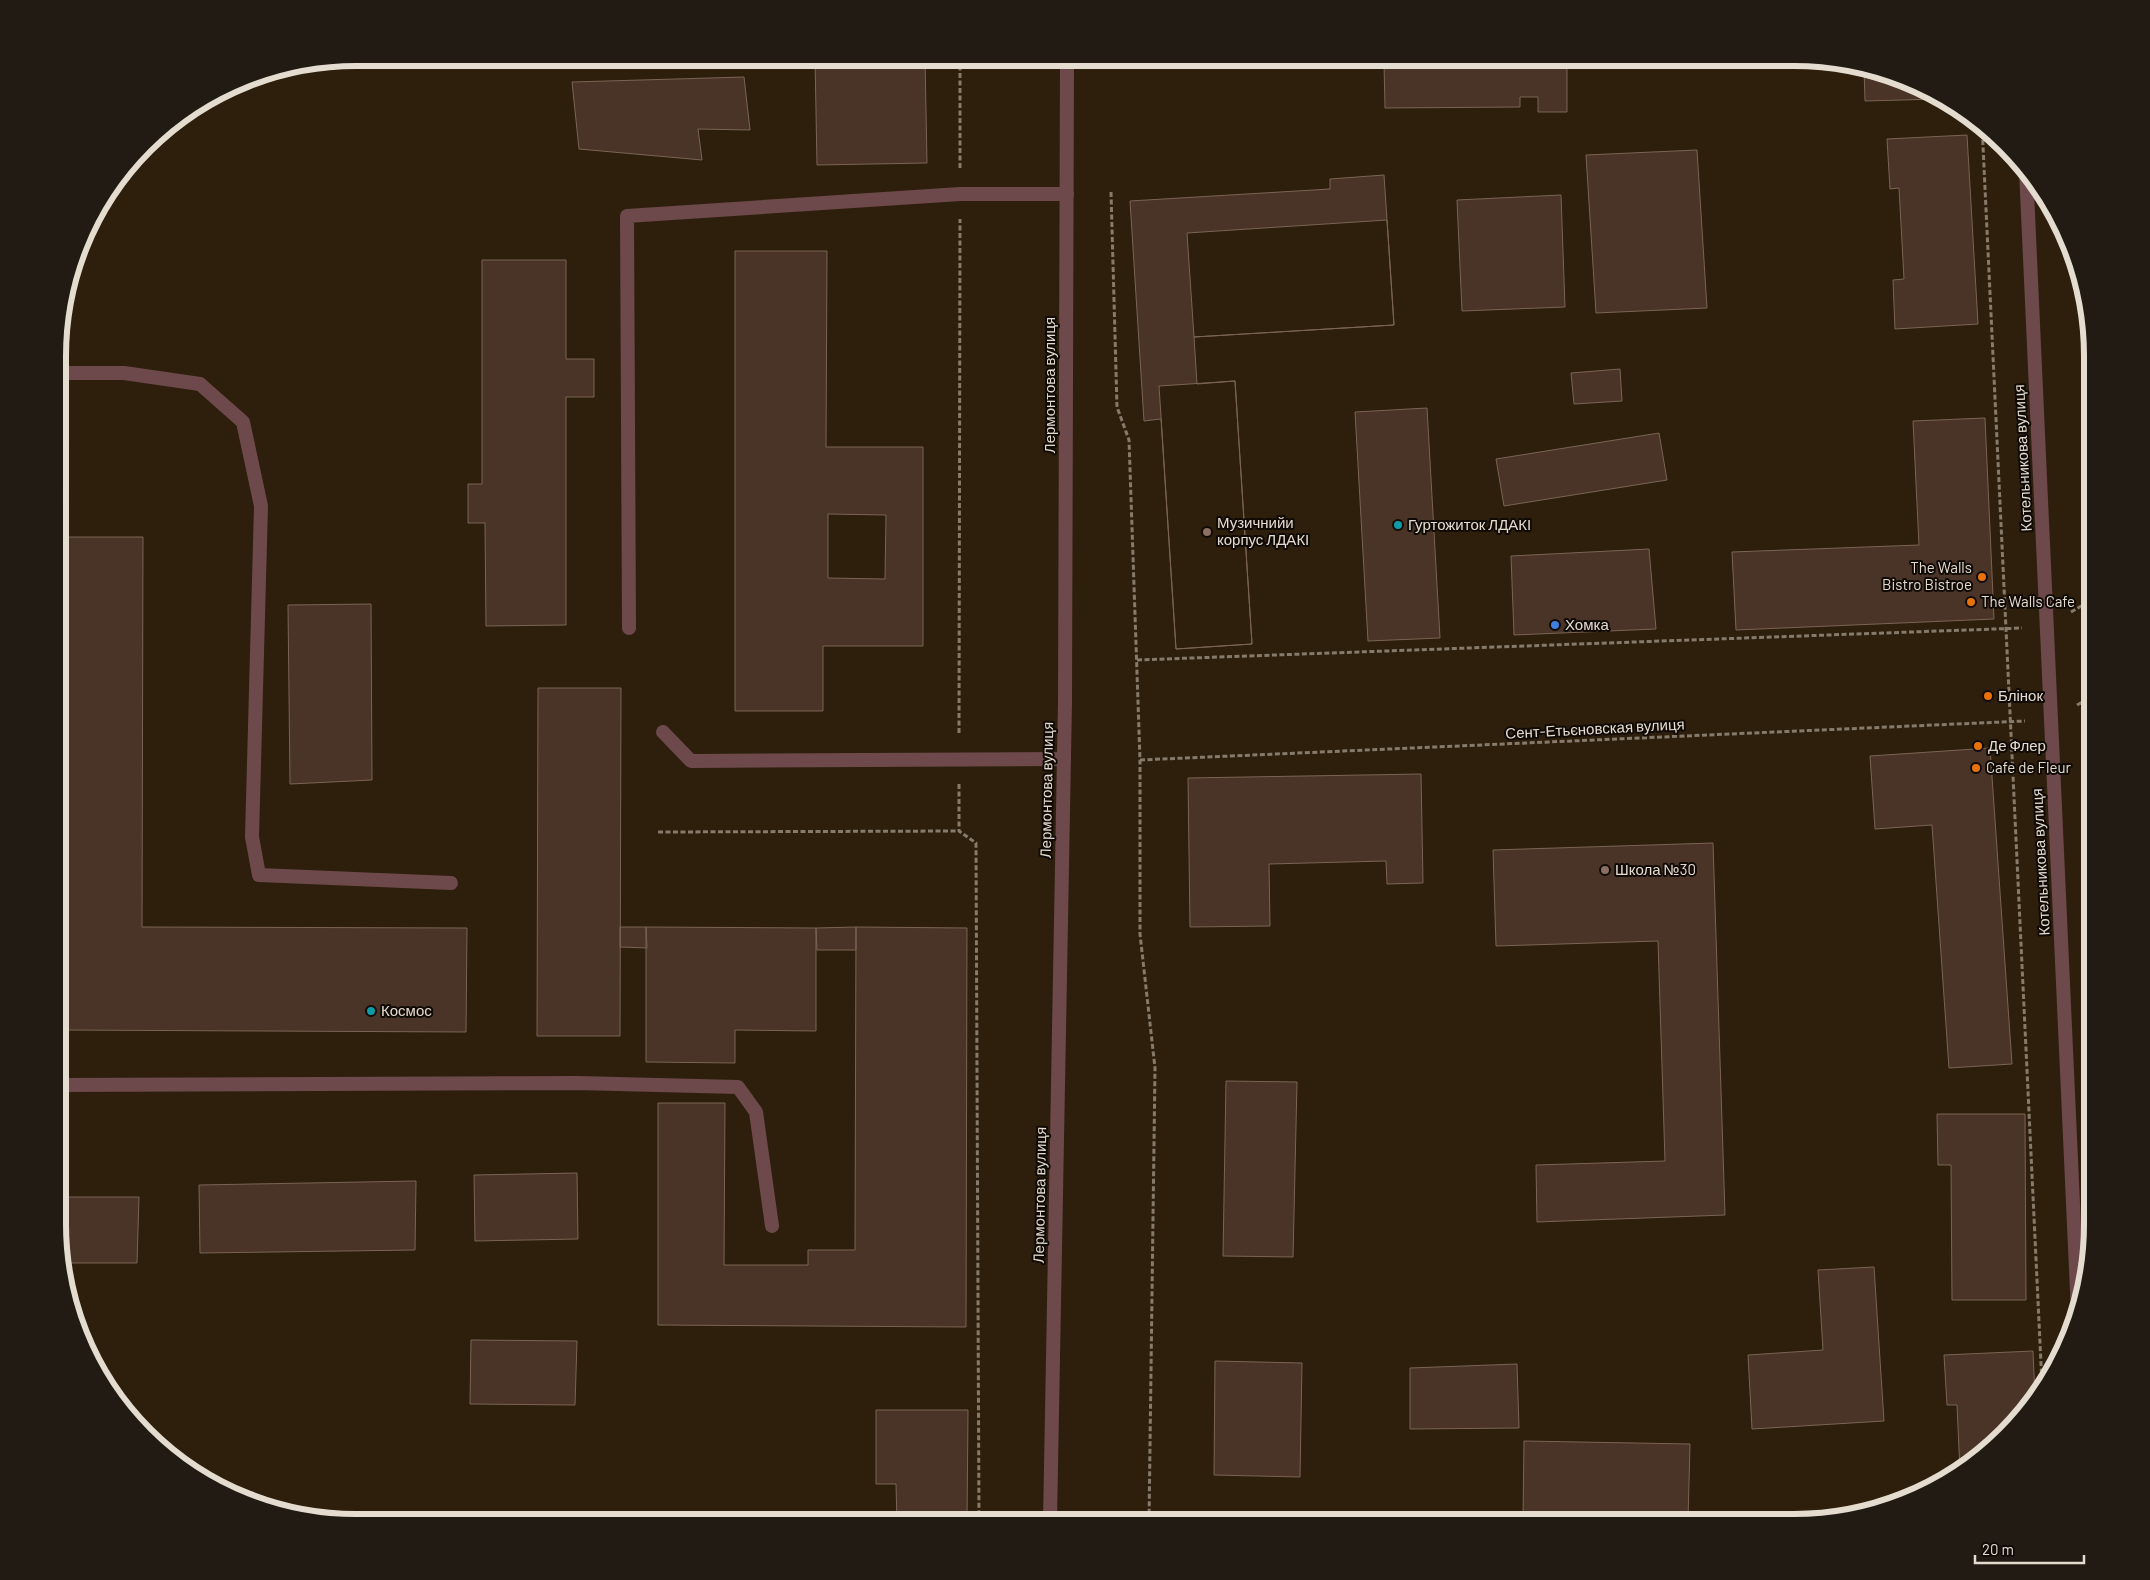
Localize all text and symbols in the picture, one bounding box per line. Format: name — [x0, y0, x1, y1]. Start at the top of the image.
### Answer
street label: Лермонтова вулиця — [1040, 317, 1058, 453]
street label: Котельникова вулиця — [2009, 384, 2035, 532]
place label: Музичнийи корпус ЛДАКІ — [1217, 513, 1309, 548]
place label: Гуртожиток ЛДАКІ — [1408, 515, 1531, 533]
marker: Гуртожиток ЛДАКІ — [1392, 519, 1404, 531]
marker: Музичнийи корпус ЛДАКІ — [1201, 526, 1213, 538]
place label: The Walls Bistro Bistroe — [1882, 558, 1972, 593]
marker: The Walls Bistro Bistroe — [1976, 571, 1988, 583]
place label: The Walls Cafe — [1981, 592, 2075, 610]
marker: The Walls Cafe — [1965, 596, 1977, 608]
place label: Хомка — [1565, 615, 1609, 633]
marker: Хомка — [1549, 619, 1561, 631]
place label: Блінок — [1998, 686, 2043, 704]
marker: Блінок — [1982, 690, 1994, 702]
street label: Сент-Етьєновская вулиця — [1505, 714, 1685, 742]
street label: Лермонтова вулиця — [1036, 722, 1056, 858]
place label: Де Флер — [1988, 736, 2046, 754]
marker: Де Флер — [1972, 740, 1984, 752]
place label: Cafe de Fleur — [1986, 758, 2071, 776]
marker: Cafe de Fleur — [1970, 762, 1982, 774]
street label: Котельникова вулиця — [2027, 788, 2053, 936]
place label: Школа №30 — [1615, 860, 1696, 878]
marker: Школа №30 — [1599, 864, 1611, 876]
place label: Космос — [381, 1001, 432, 1019]
marker: Космос — [365, 1005, 377, 1017]
street label: Лермонтова вулиця — [1029, 1127, 1049, 1263]
scale bar — [1975, 1532, 2084, 1564]
text: 20 m — [1982, 1540, 2014, 1558]

